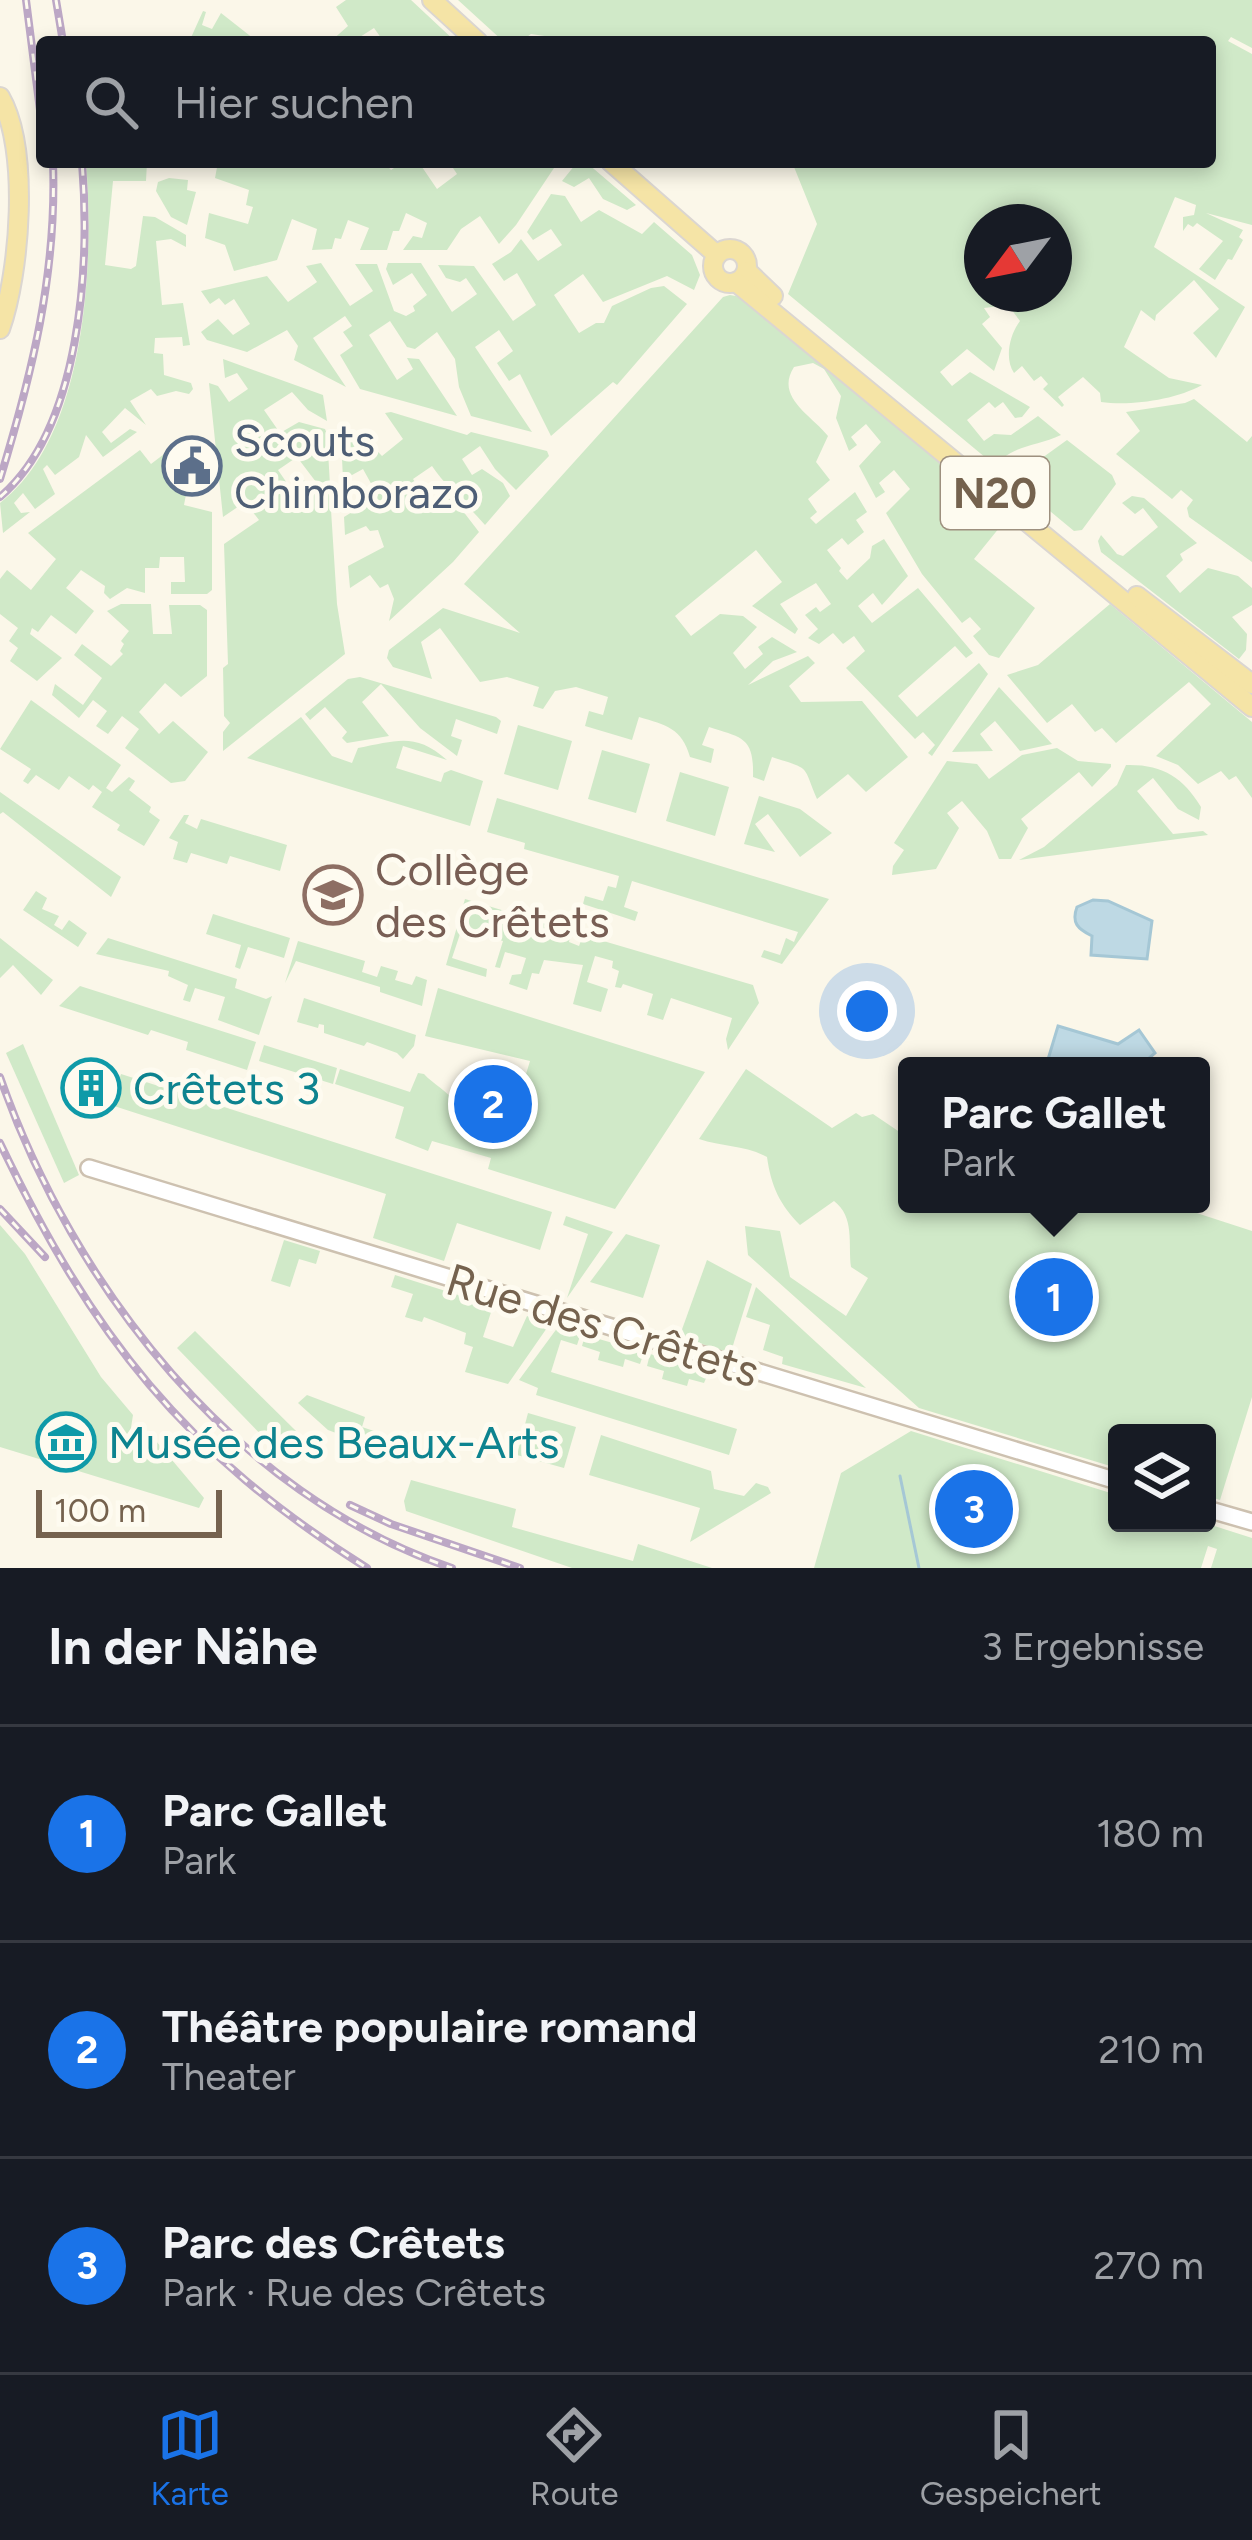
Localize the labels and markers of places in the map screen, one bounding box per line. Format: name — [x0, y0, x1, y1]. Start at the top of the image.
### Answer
place label: Scouts Chimborazo — [234, 413, 479, 519]
public building icon: Scouts Chimborazo — [161, 435, 223, 497]
place label: Collège des Crêtets — [375, 842, 610, 948]
school or university icon: Collège des Crêtets — [302, 864, 364, 926]
building icon: Crêtets 3 — [60, 1057, 122, 1119]
pin: 2 — [454, 1059, 532, 1149]
place label: Crêtets 3 — [133, 1061, 320, 1115]
pin: 1 — [1015, 1252, 1093, 1342]
museum icon: Musée des Beaux-Arts — [35, 1411, 97, 1473]
place label: Musée des Beaux-Arts — [108, 1415, 559, 1469]
pin: 3 — [935, 1464, 1013, 1554]

